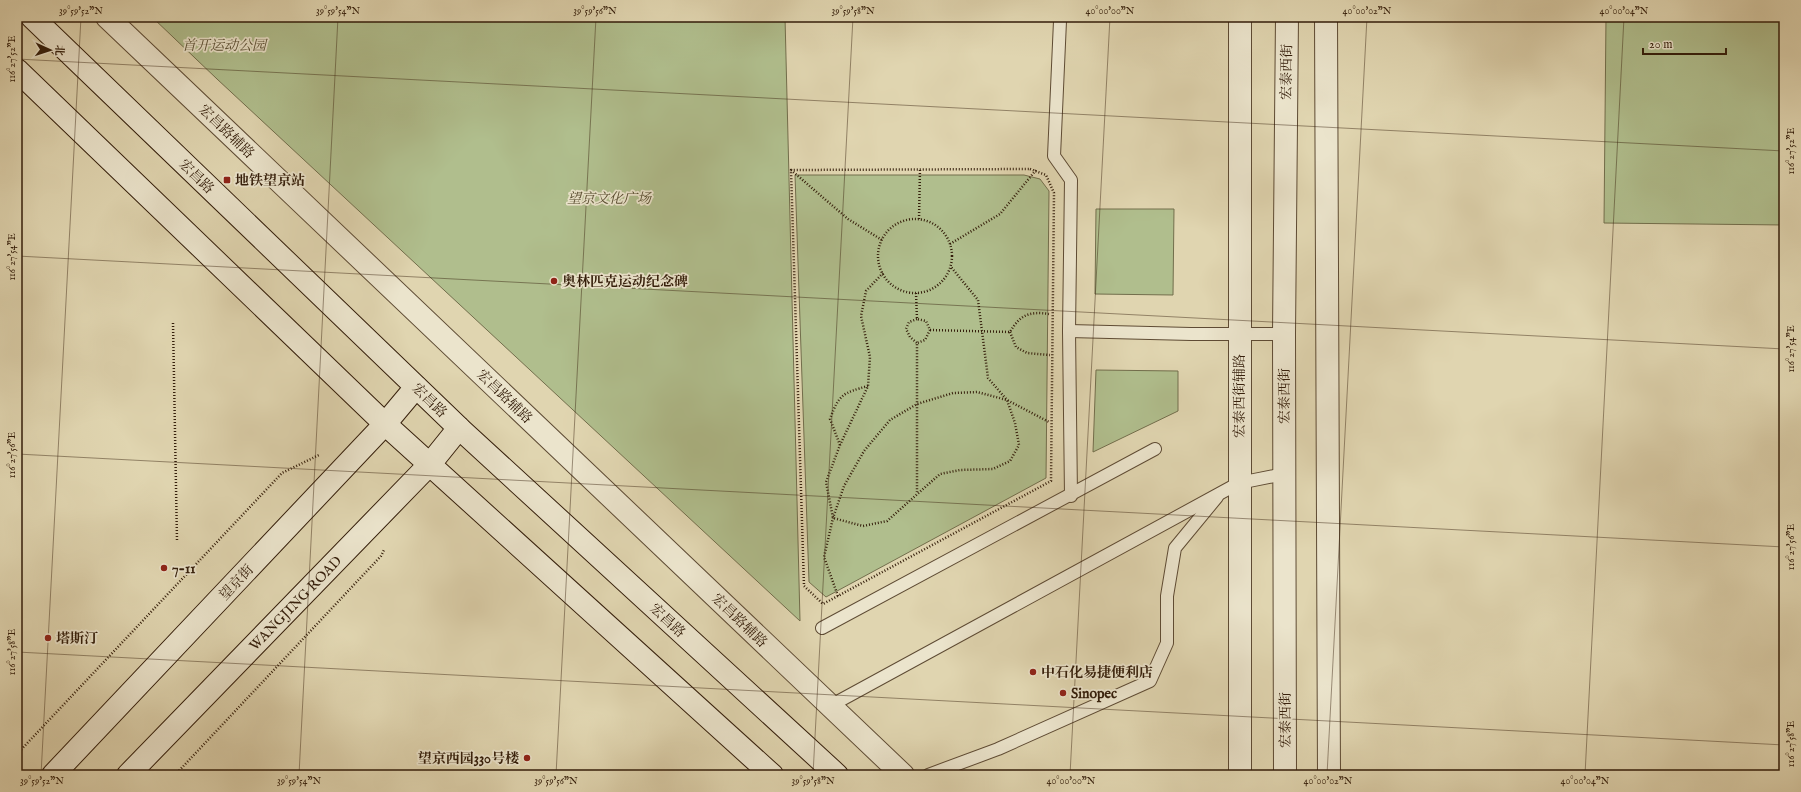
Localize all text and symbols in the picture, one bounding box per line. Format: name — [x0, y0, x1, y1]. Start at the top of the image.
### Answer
text: 39°59'52"N — [59, 5, 103, 18]
text: 39°59'54"N — [316, 5, 360, 18]
text: 39°59'56"N — [573, 5, 617, 18]
text: 39°59'58"N — [831, 5, 875, 18]
text: 40°00'00"N — [1085, 5, 1135, 18]
text: 40°00'02"N — [1343, 5, 1392, 18]
text: 40°00'04"N — [1600, 5, 1649, 18]
north arrow — [30, 30, 70, 70]
scale bar — [1643, 30, 1726, 56]
text: 116°27'52"E — [6, 35, 19, 83]
park label: 首开运动公园 — [182, 37, 268, 55]
text: 20 m — [1649, 37, 1672, 52]
street label: 宏泰西街 — [1278, 44, 1296, 100]
text: 北 — [52, 45, 66, 56]
street label: 宏昌路辅路 — [195, 101, 258, 163]
text: 116°27'52"E — [1785, 127, 1798, 175]
street label: 宏昌路 — [175, 156, 218, 198]
place label: 地铁望京站 — [235, 172, 305, 190]
marker: 地铁望京站 — [222, 175, 232, 185]
park label: 望京文化广场 — [567, 190, 652, 208]
text: 116°27'54"E — [6, 233, 19, 281]
place label: 奥林匹克运动纪念碑 — [562, 273, 688, 291]
marker: 奥林匹克运动纪念碑 — [549, 276, 559, 286]
text: 116°27'54"E — [1785, 325, 1798, 373]
street label: 宏泰西街辅路 — [1231, 354, 1249, 438]
street label: 宏昌路辅路 — [473, 366, 536, 428]
street label: 宏泰西街 — [1276, 368, 1294, 424]
street label: 宏昌路 — [408, 380, 451, 422]
text: 116°27'56"E — [6, 432, 19, 478]
text: 116°27'56"E — [1785, 524, 1798, 570]
street label: WANGJING ROAD — [246, 552, 346, 655]
place label: 7-11 — [172, 560, 195, 578]
street label: 望京街 — [216, 561, 258, 604]
marker: 7-11 — [159, 563, 169, 573]
street label: 宏昌路辅路 — [708, 590, 771, 652]
street label: 宏昌路 — [646, 600, 689, 642]
text: 116°27'58"E — [6, 629, 19, 675]
place label: 塔斯汀 — [56, 630, 98, 648]
marker: 塔斯汀 — [43, 633, 53, 643]
place label: 中石化易捷便利店 — [1041, 664, 1153, 682]
marker: 中石化易捷便利店 — [1028, 667, 1038, 677]
place label: Sinopec — [1071, 685, 1117, 703]
marker: Sinopec — [1058, 688, 1068, 698]
street label: 宏泰西街 — [1277, 692, 1295, 748]
text: 116°27'58"E — [1785, 721, 1798, 767]
place label: 望京西园330号楼 — [418, 750, 519, 768]
marker: 望京西园330号楼 — [522, 753, 532, 763]
text: 39°59'52"N — [20, 775, 64, 788]
text: 39°59'54"N — [277, 775, 321, 788]
text: 39°59'56"N — [534, 775, 578, 788]
text: 39°59'58"N — [791, 775, 835, 788]
text: 40°00'00"N — [1046, 775, 1096, 788]
text: 40°00'02"N — [1304, 775, 1353, 788]
text: 40°00'04"N — [1561, 775, 1610, 788]

